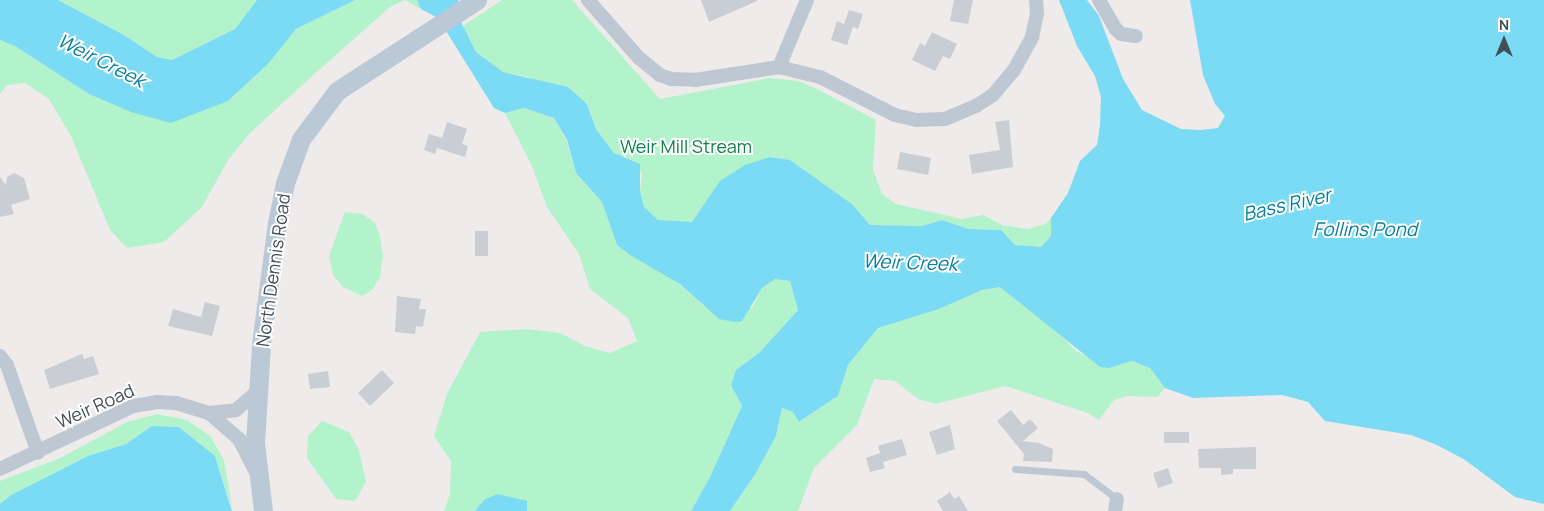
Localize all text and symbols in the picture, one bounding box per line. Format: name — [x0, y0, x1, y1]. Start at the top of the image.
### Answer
north arrow — [1479, 15, 1529, 65]
text: N — [1499, 15, 1509, 34]
water label: Weir Creek — [54, 29, 148, 93]
park label: Weir Mill Stream — [620, 135, 752, 157]
water label: Bass River — [1241, 184, 1333, 226]
street label: North Dennis Road — [252, 192, 294, 348]
water label: Follins Pond — [1313, 219, 1417, 241]
water label: Weir Creek — [862, 250, 958, 276]
street label: Weir Road — [53, 379, 137, 433]

